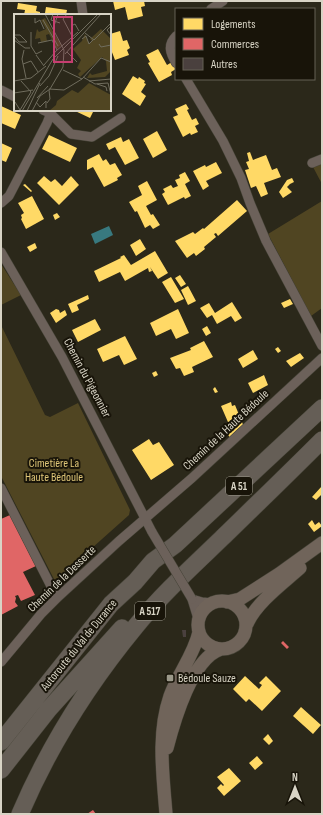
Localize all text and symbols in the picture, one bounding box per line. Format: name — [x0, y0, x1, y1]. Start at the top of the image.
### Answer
legend — [175, 8, 315, 80]
inset map — [14, 14, 111, 111]
text: Logements — [211, 17, 255, 32]
text: Commerces — [211, 37, 259, 52]
text: Autres — [210, 57, 237, 72]
street label: Chemin du Pigeonnier — [60, 336, 114, 421]
street label: Chemin de la Haute Bédoule — [180, 386, 272, 474]
park label: Cimetière La Haute Bédoule — [25, 456, 83, 485]
road number: A 51 — [226, 477, 252, 495]
street label: Chemin de la Desserte — [25, 542, 99, 615]
street label: Autoroute du Val de Durance — [37, 596, 121, 694]
road number: A 517 — [135, 602, 165, 620]
place label: Bédoule Sauze — [178, 671, 236, 686]
marker: Bédoule Sauze — [165, 673, 175, 683]
north arrow — [275, 767, 315, 807]
text: N — [292, 771, 298, 784]

